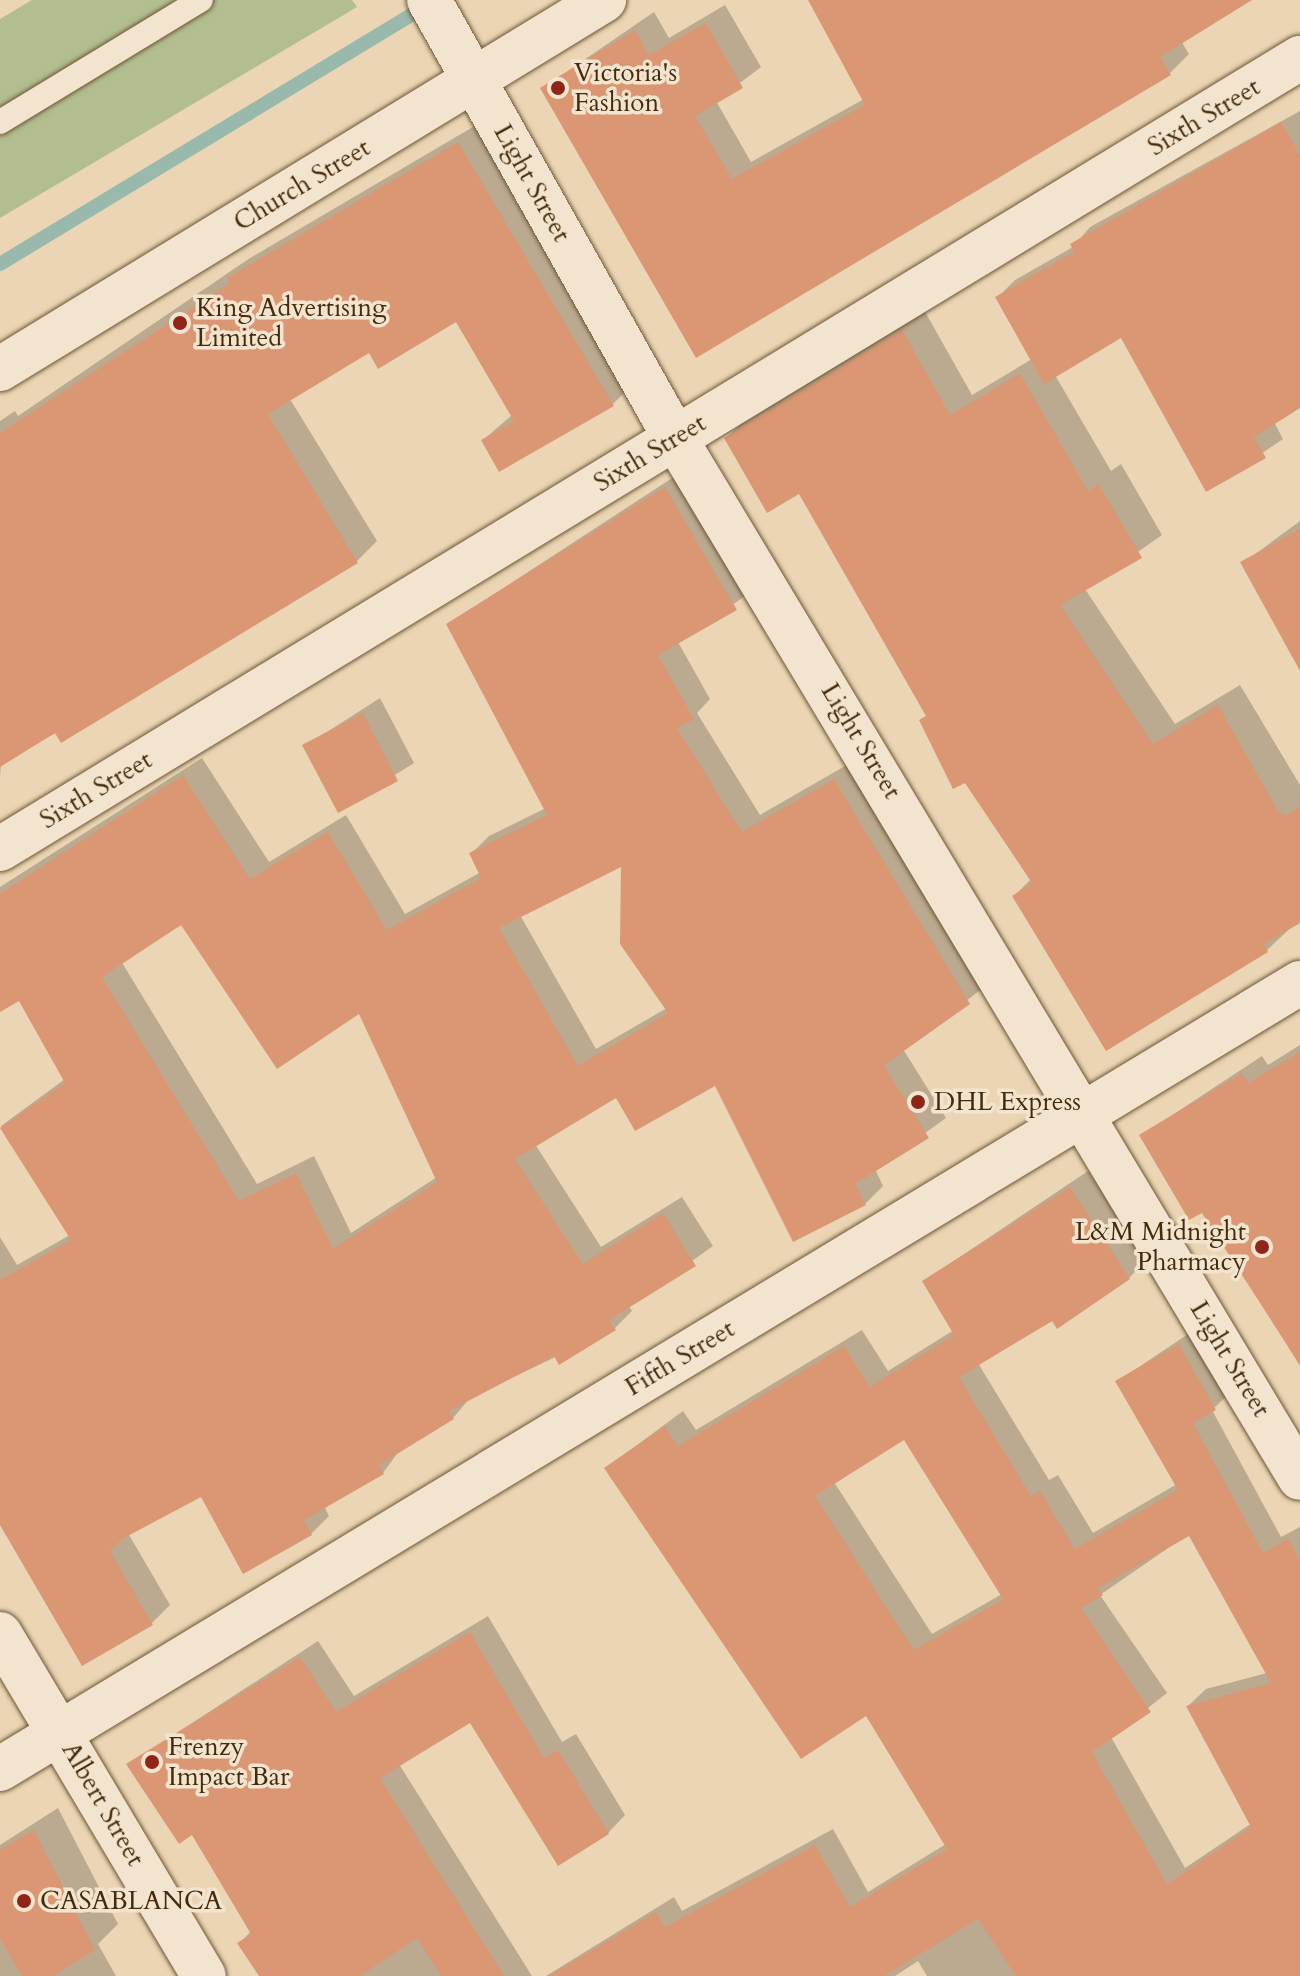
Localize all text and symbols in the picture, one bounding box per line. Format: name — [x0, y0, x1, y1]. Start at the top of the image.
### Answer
place label: Victoria's Fashion — [574, 57, 677, 118]
street label: Sixth Street — [1142, 71, 1266, 163]
marker: Victoria's Fashion — [549, 79, 567, 97]
street label: Light Street — [487, 119, 577, 247]
street label: Church Street — [228, 132, 376, 238]
place label: King Advertising Limited — [196, 292, 387, 354]
marker: King Advertising Limited — [171, 314, 189, 332]
street label: Sixth Street — [588, 407, 712, 499]
street label: Light Street — [814, 677, 908, 805]
street label: Sixth Street — [34, 744, 158, 836]
place label: DHL Express — [934, 1086, 1081, 1118]
marker: DHL Express — [909, 1093, 927, 1111]
place label: L&M Midnight Pharmacy — [1075, 1216, 1246, 1278]
marker: L&M Midnight Pharmacy — [1253, 1238, 1271, 1256]
street label: Light Street — [1183, 1295, 1277, 1423]
street label: Fifth Street — [620, 1313, 740, 1403]
place label: Frenzy Impact Bar — [168, 1731, 289, 1792]
street label: Albert Street — [55, 1736, 151, 1872]
marker: Frenzy Impact Bar — [143, 1753, 161, 1771]
place label: CASABLANCA — [40, 1885, 222, 1917]
marker: CASABLANCA — [15, 1892, 33, 1910]

